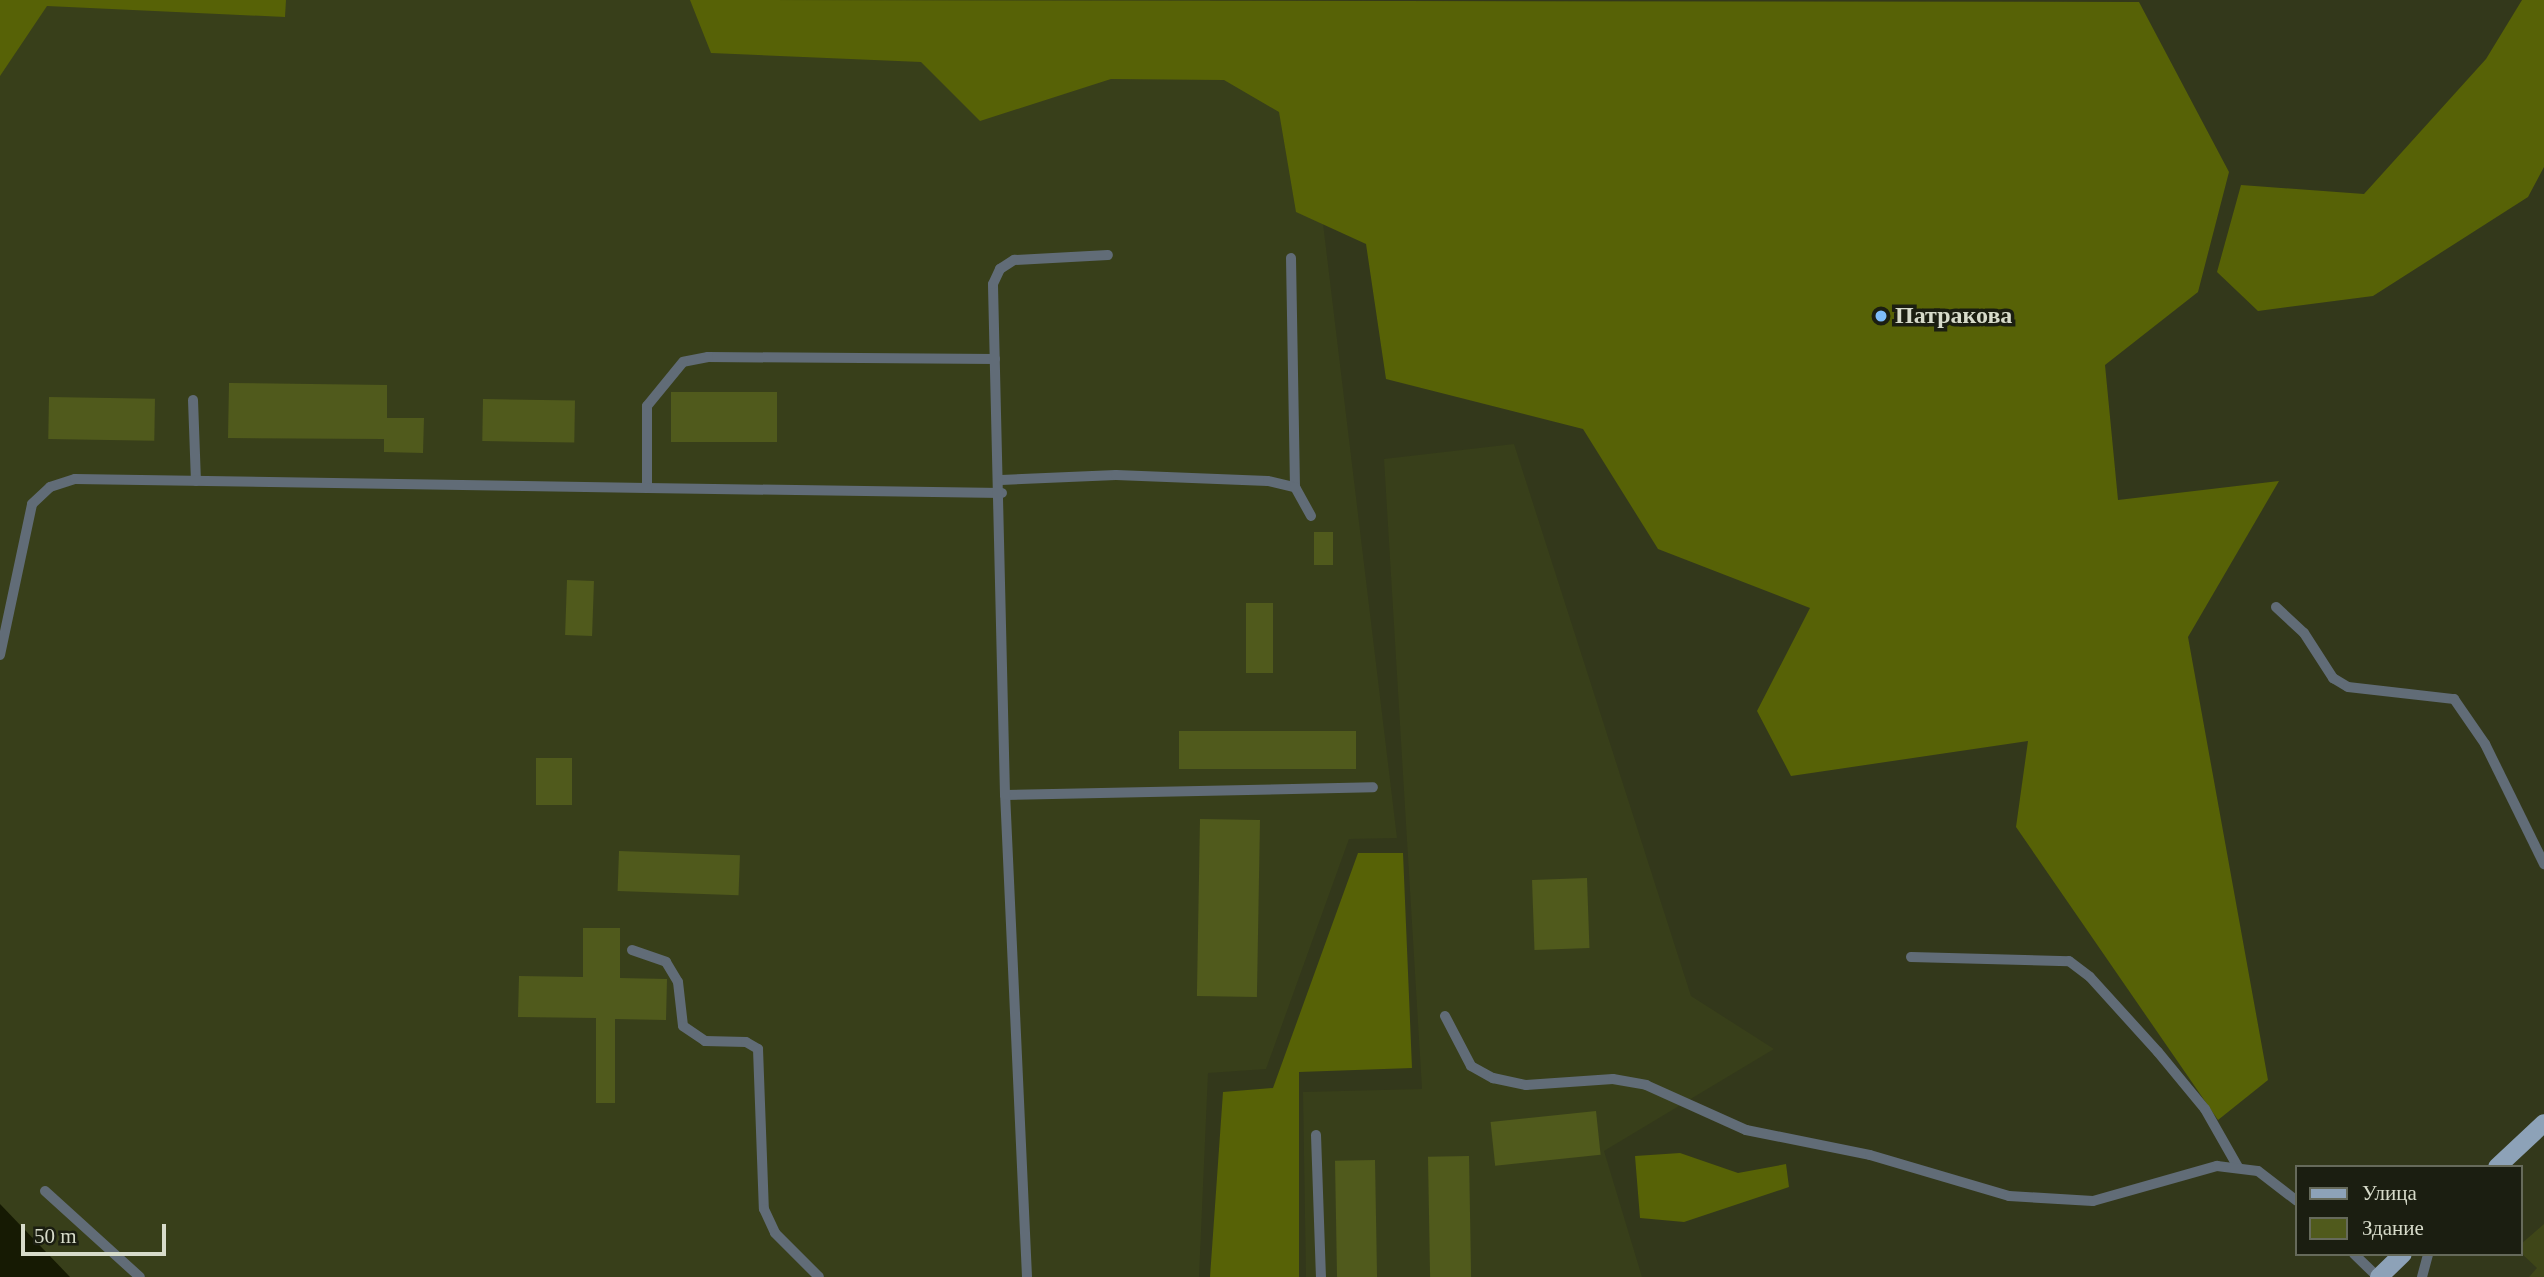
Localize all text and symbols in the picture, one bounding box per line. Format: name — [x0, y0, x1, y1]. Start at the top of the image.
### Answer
place label: Патракова — [1895, 302, 2012, 330]
marker: Патракова — [1873, 308, 1889, 324]
legend — [2296, 1165, 2523, 1256]
text: Улица — [2362, 1181, 2417, 1205]
scale bar — [24, 1210, 170, 1254]
text: Здание — [2362, 1216, 2424, 1240]
text: 50 m — [34, 1224, 77, 1248]

